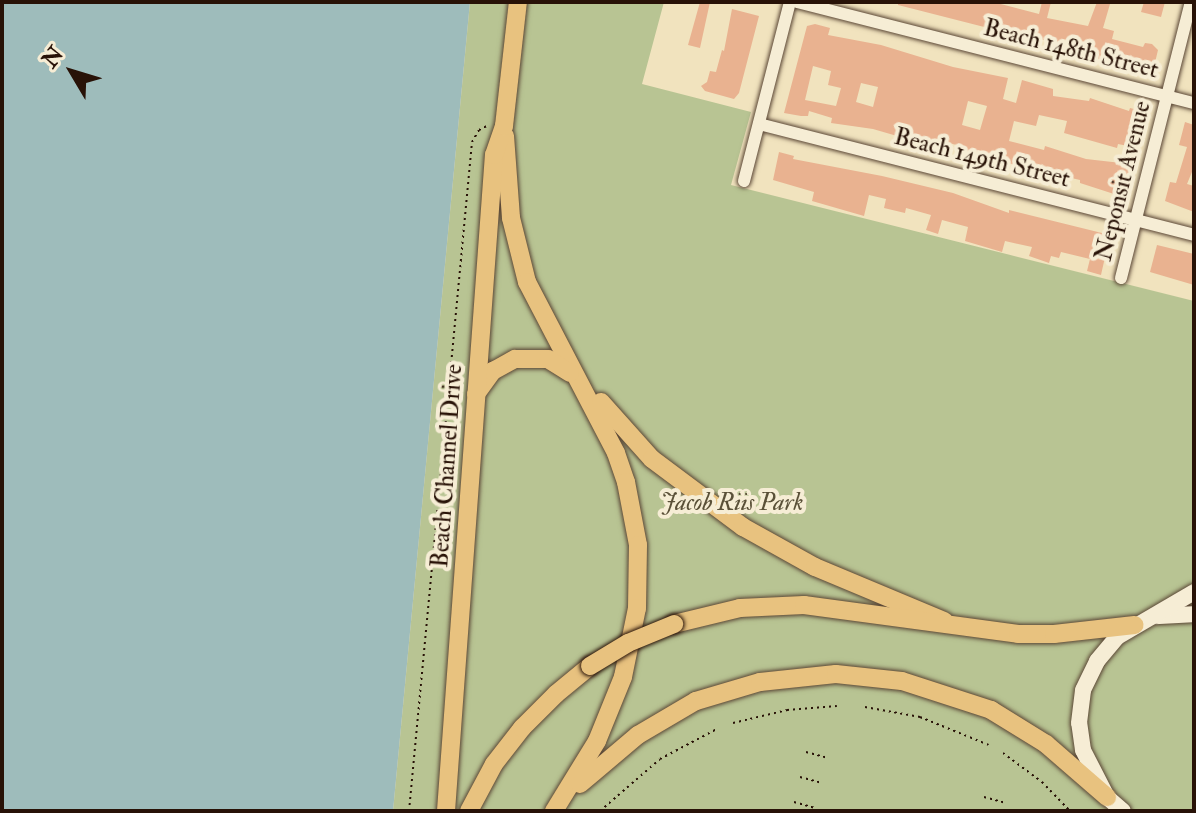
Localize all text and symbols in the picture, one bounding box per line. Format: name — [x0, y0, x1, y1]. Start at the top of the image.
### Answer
street label: Beach 148th Street — [981, 13, 1161, 85]
north arrow — [32, 32, 112, 112]
text: N — [36, 41, 70, 74]
street label: Neponsit Avenue — [1089, 98, 1157, 264]
street label: Beach 149th Street — [891, 122, 1073, 194]
street label: Beach Channel Drive — [426, 363, 468, 569]
park label: Jacob Riis Park — [661, 489, 803, 517]

